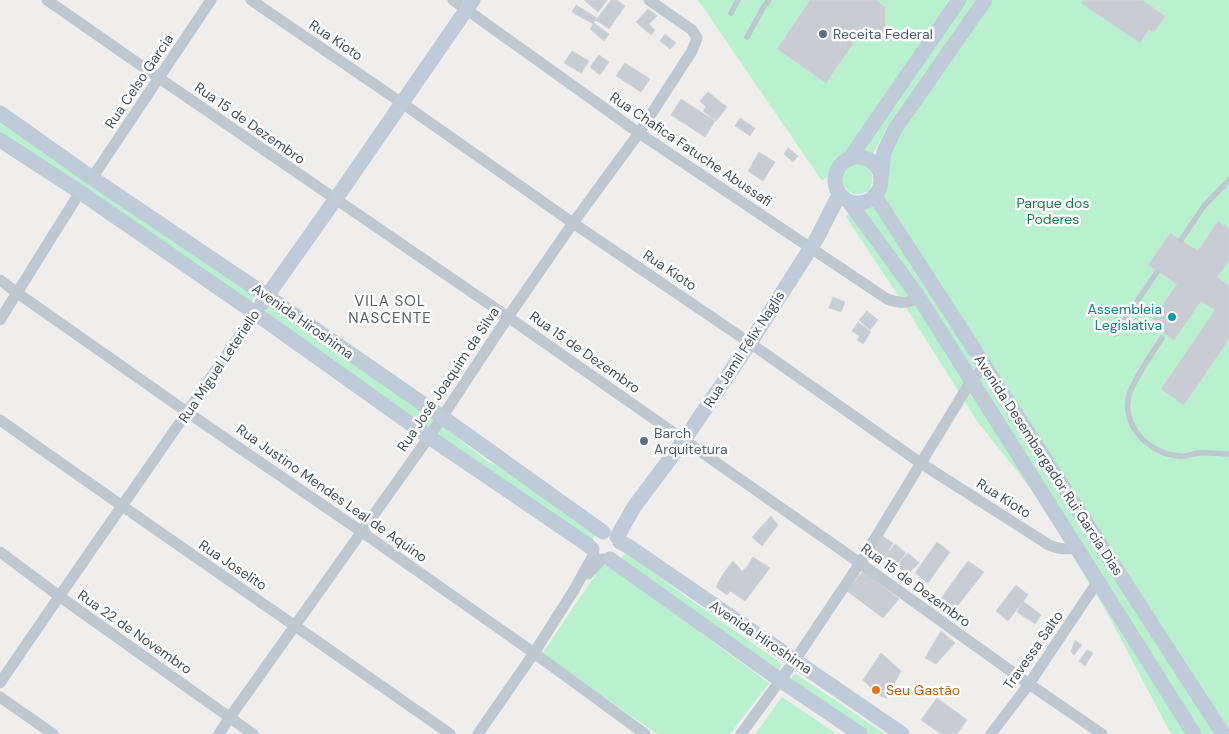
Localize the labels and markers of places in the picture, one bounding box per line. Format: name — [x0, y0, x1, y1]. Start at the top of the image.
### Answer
place label: Receita Federal — [833, 25, 933, 43]
marker: Receita Federal — [817, 28, 829, 40]
place label: Assembleia Legislativa — [1087, 300, 1162, 334]
marker: Assembleia Legislativa — [1166, 311, 1178, 323]
place label: Barch Arquitetura — [654, 424, 728, 458]
marker: Barch Arquitetura — [638, 435, 650, 447]
place label: Seu Gastão — [886, 681, 960, 699]
marker: Seu Gastão — [870, 684, 882, 696]

